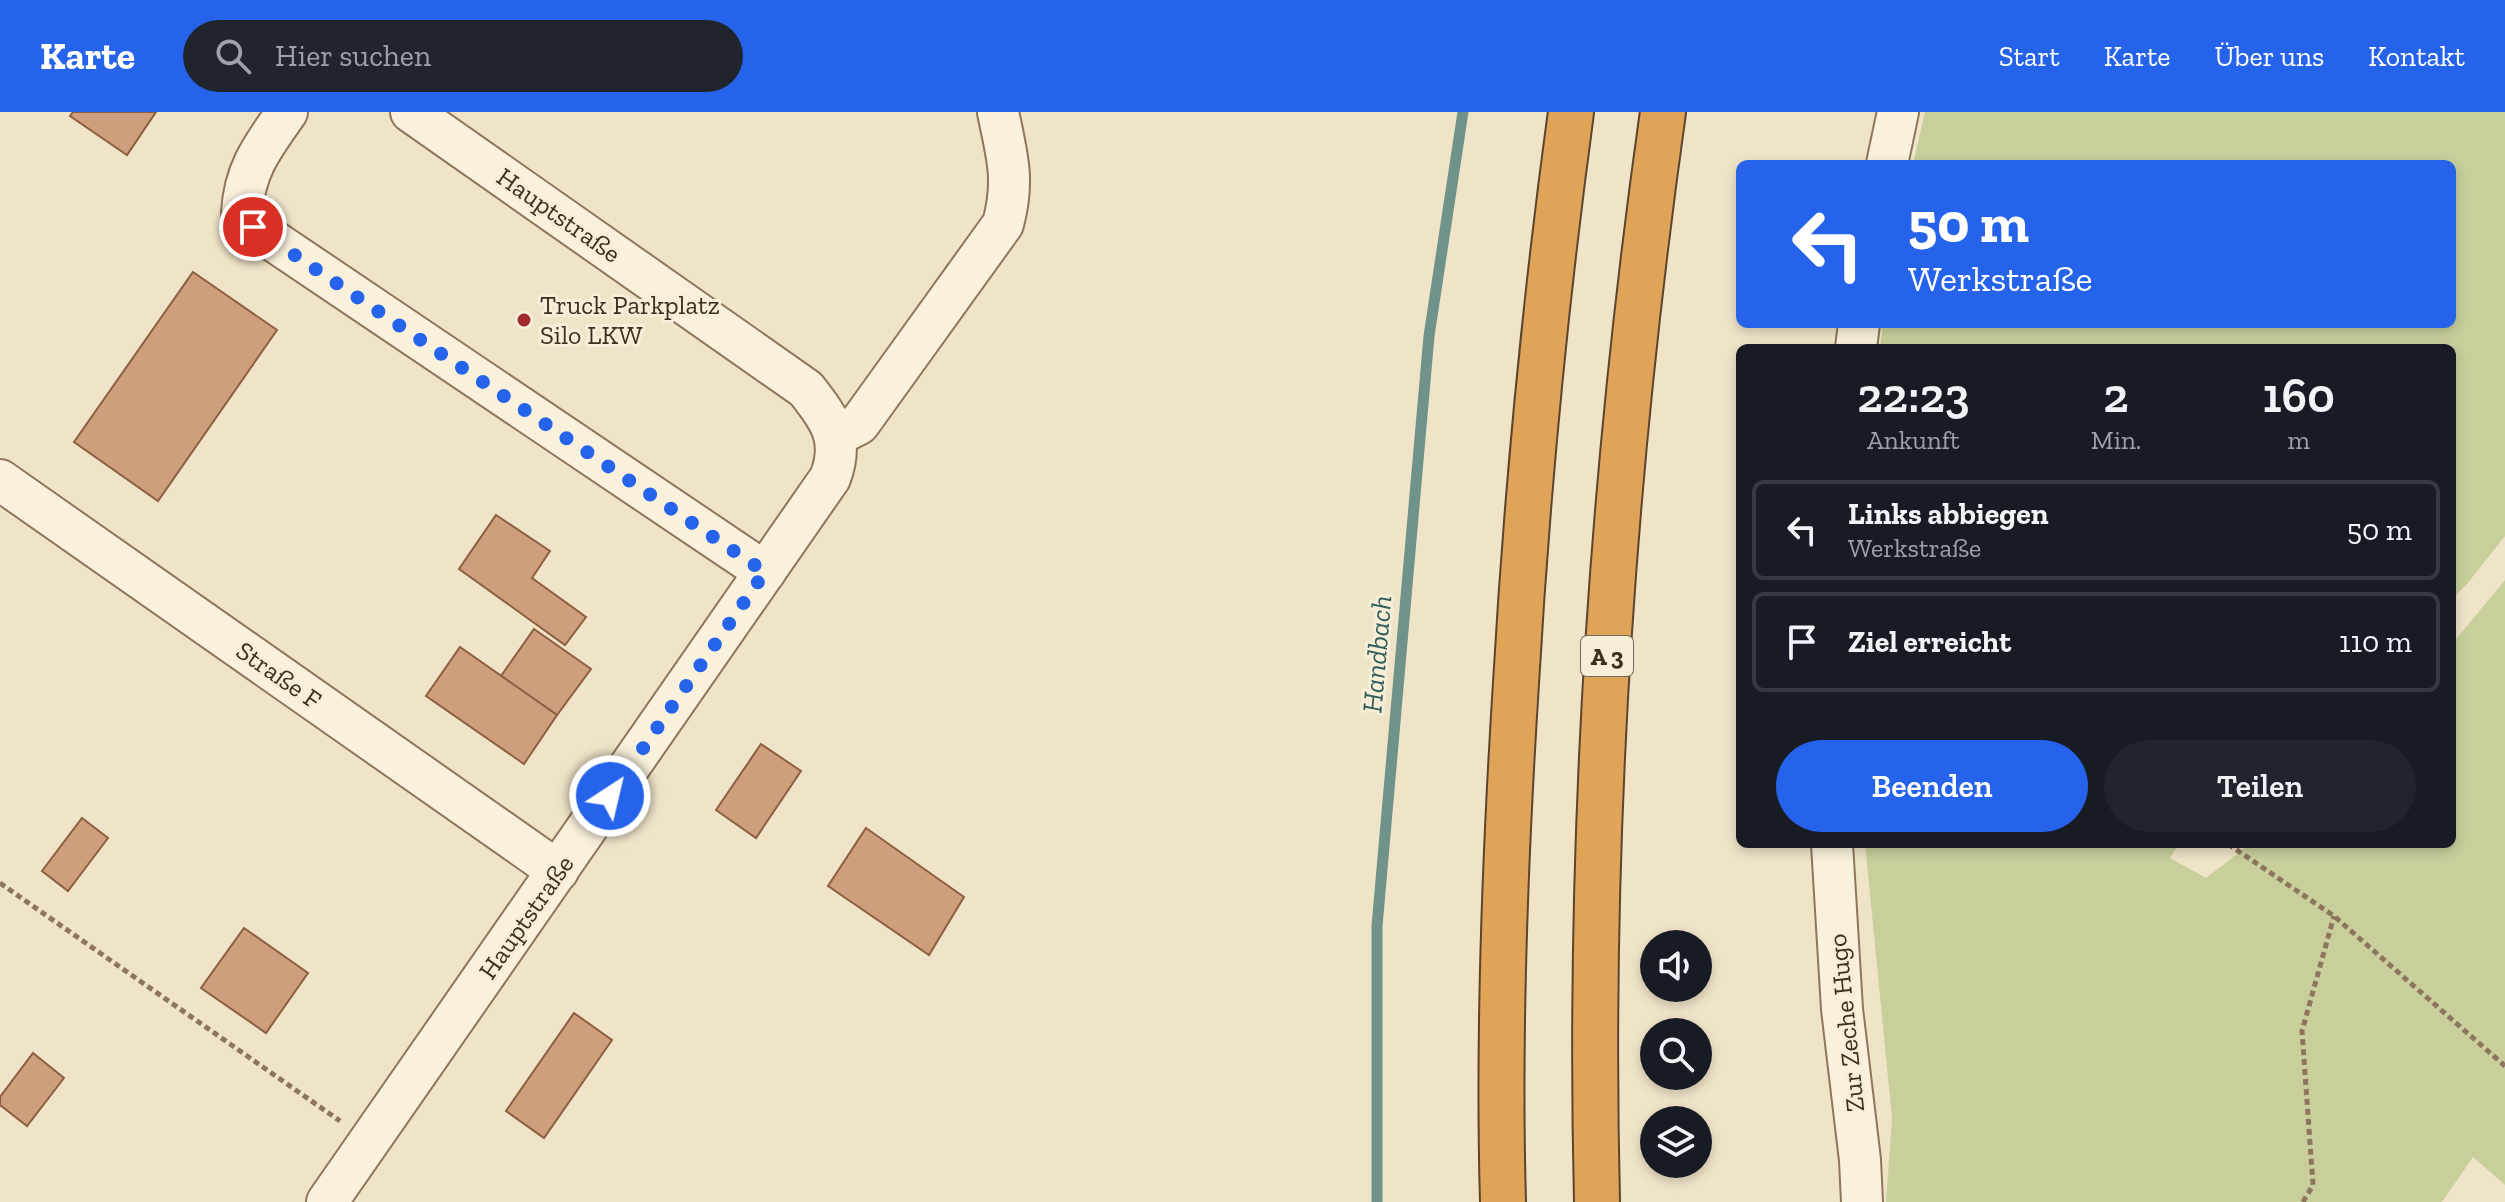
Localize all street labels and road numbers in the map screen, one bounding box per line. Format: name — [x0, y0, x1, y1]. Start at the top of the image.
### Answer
street label: Hauptstraße — [491, 161, 627, 269]
street label: Straße F — [230, 634, 328, 716]
road number: A 3 — [1581, 636, 1633, 676]
street label: Hauptstraße — [472, 849, 580, 985]
street label: Zur Zeche Hugo — [1821, 932, 1871, 1114]

